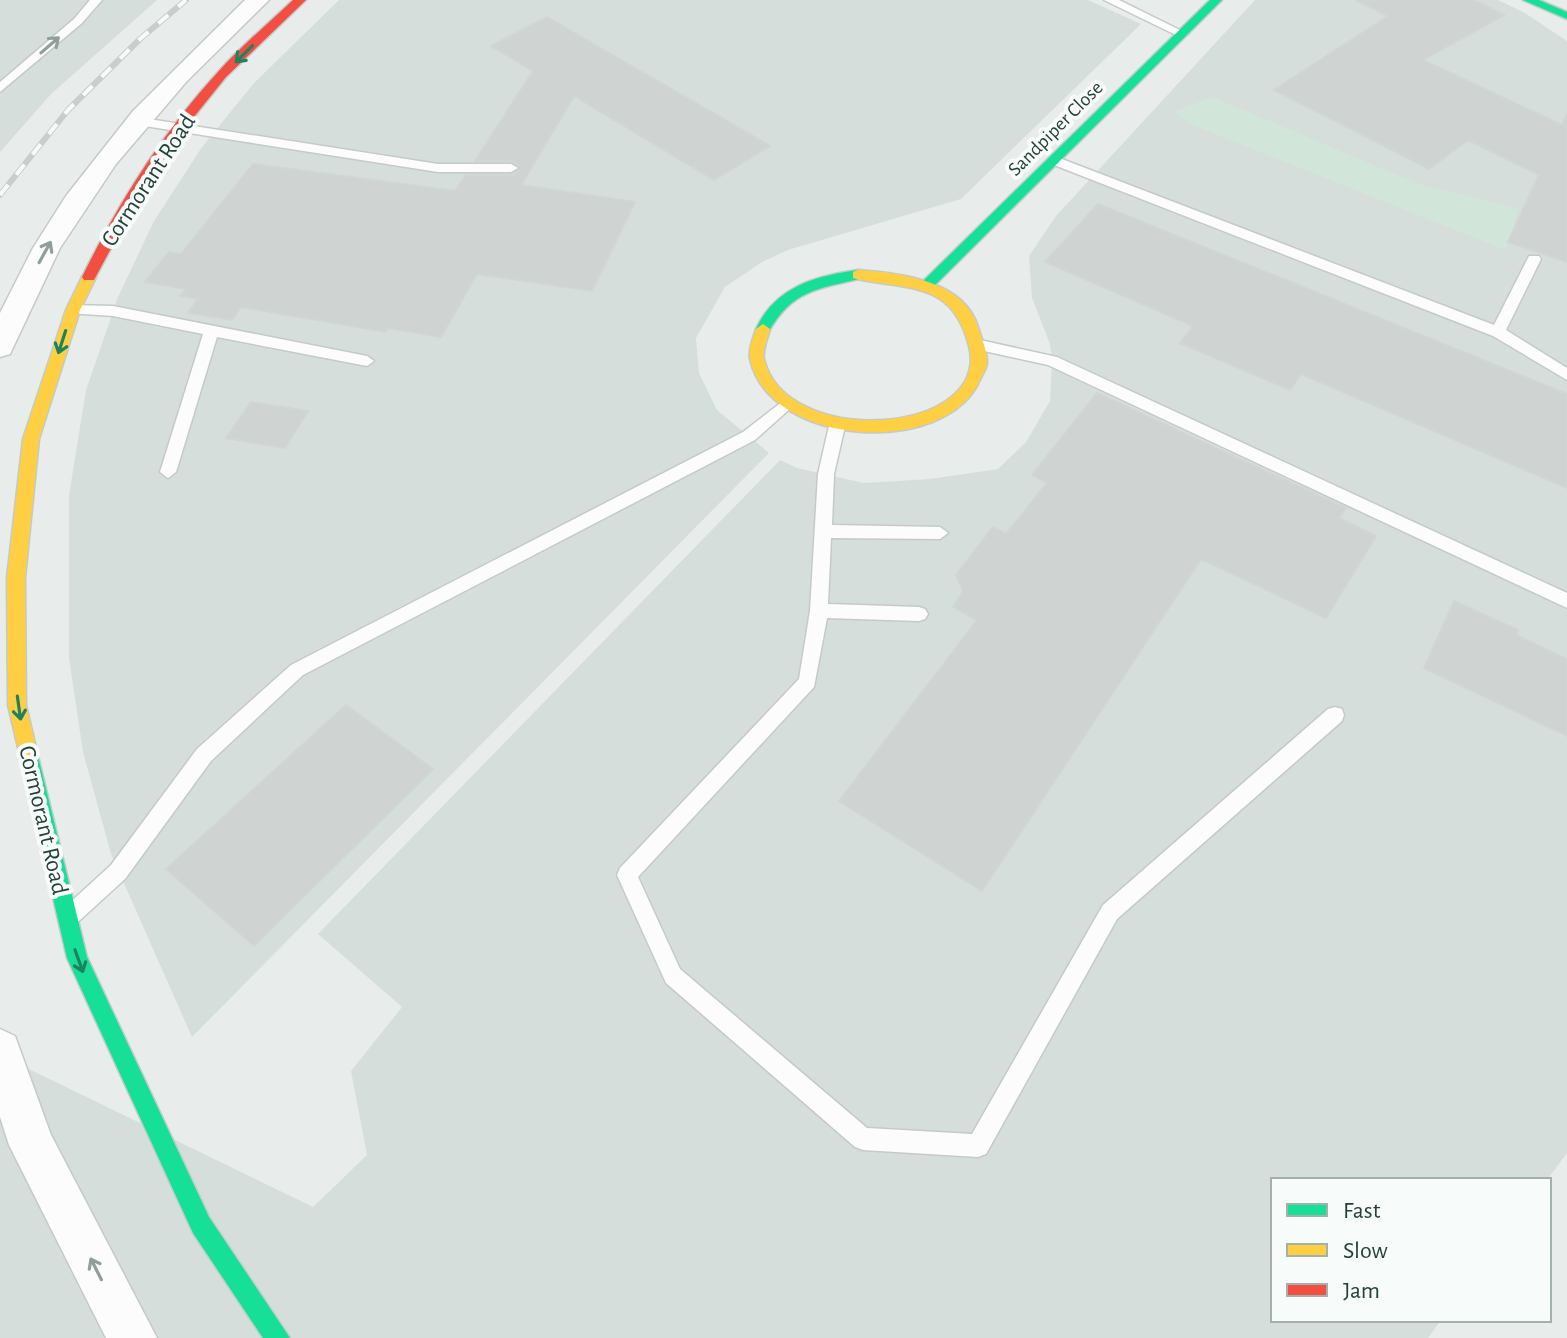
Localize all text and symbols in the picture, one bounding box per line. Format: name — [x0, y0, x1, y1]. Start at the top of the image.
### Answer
one-way arrow — [39, 37, 59, 55]
one-way arrow — [235, 44, 254, 63]
street label: Sandpiper Close — [1005, 78, 1107, 180]
street label: Cormorant Road — [97, 110, 200, 251]
one-way arrow — [38, 241, 54, 264]
one-way arrow — [54, 329, 69, 355]
one-way arrow — [12, 695, 27, 721]
street label: Cormorant Road — [14, 743, 72, 897]
one-way arrow — [73, 948, 88, 973]
legend — [1271, 1178, 1551, 1322]
text: Fast — [1343, 1199, 1381, 1223]
text: Slow — [1343, 1239, 1388, 1263]
one-way arrow — [88, 1257, 104, 1281]
text: Jam — [1343, 1279, 1380, 1303]

